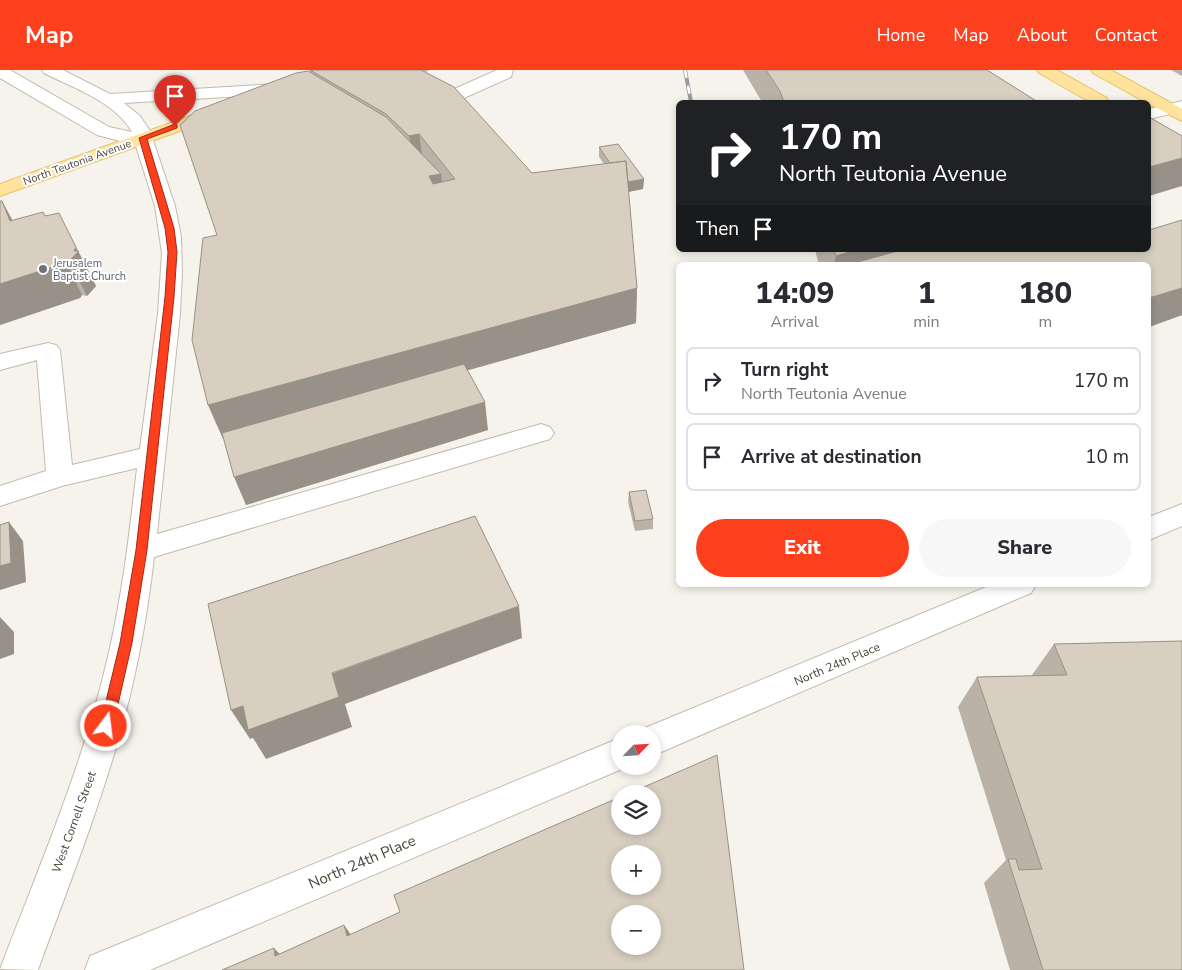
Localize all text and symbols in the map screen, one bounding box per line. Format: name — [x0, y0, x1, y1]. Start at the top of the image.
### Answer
text: Map — [25, 19, 73, 51]
text: Home — [877, 23, 925, 47]
text: Map — [953, 23, 989, 47]
text: About — [1017, 23, 1067, 47]
text: Contact — [1095, 23, 1157, 47]
pin — [154, 75, 196, 126]
icon: arrive — [161, 82, 189, 110]
text: 170 m — [779, 114, 882, 161]
icon: right — [696, 120, 761, 185]
street label: North Teutonia Avenue — [21, 136, 133, 189]
text: North Teutonia Avenue — [779, 159, 1007, 189]
icon: arrive — [749, 215, 777, 243]
text: Then — [696, 216, 739, 242]
place label: Jerusalem Baptist Church — [52, 256, 126, 284]
marker: Jerusalem Baptist Church — [37, 263, 49, 275]
text: 14:09 — [755, 273, 834, 314]
text: 1 — [917, 273, 935, 314]
text: 180 — [1018, 273, 1072, 314]
text: Arrival — [771, 311, 819, 333]
text: min — [913, 311, 940, 333]
text: m — [1038, 311, 1052, 333]
text: Turn right — [741, 357, 828, 383]
icon: right — [698, 367, 726, 395]
text: 170 m — [1074, 368, 1129, 394]
text: North Teutonia Avenue — [741, 383, 907, 405]
icon: arrive — [698, 443, 726, 471]
text: Arrive at destination — [741, 444, 922, 470]
text: 10 m — [1085, 444, 1129, 470]
button: Exit — [696, 519, 909, 577]
button: Share — [919, 519, 1131, 577]
street label: North 24th Place — [791, 639, 883, 689]
position arrow — [79, 699, 131, 751]
north arrow — [611, 725, 661, 775]
map controls — [611, 725, 661, 955]
street label: West Cornell Street — [48, 768, 100, 875]
button: layers — [611, 785, 661, 835]
street label: North 24th Place — [305, 830, 419, 894]
button: + — [611, 845, 661, 895]
button: − — [611, 905, 661, 955]

